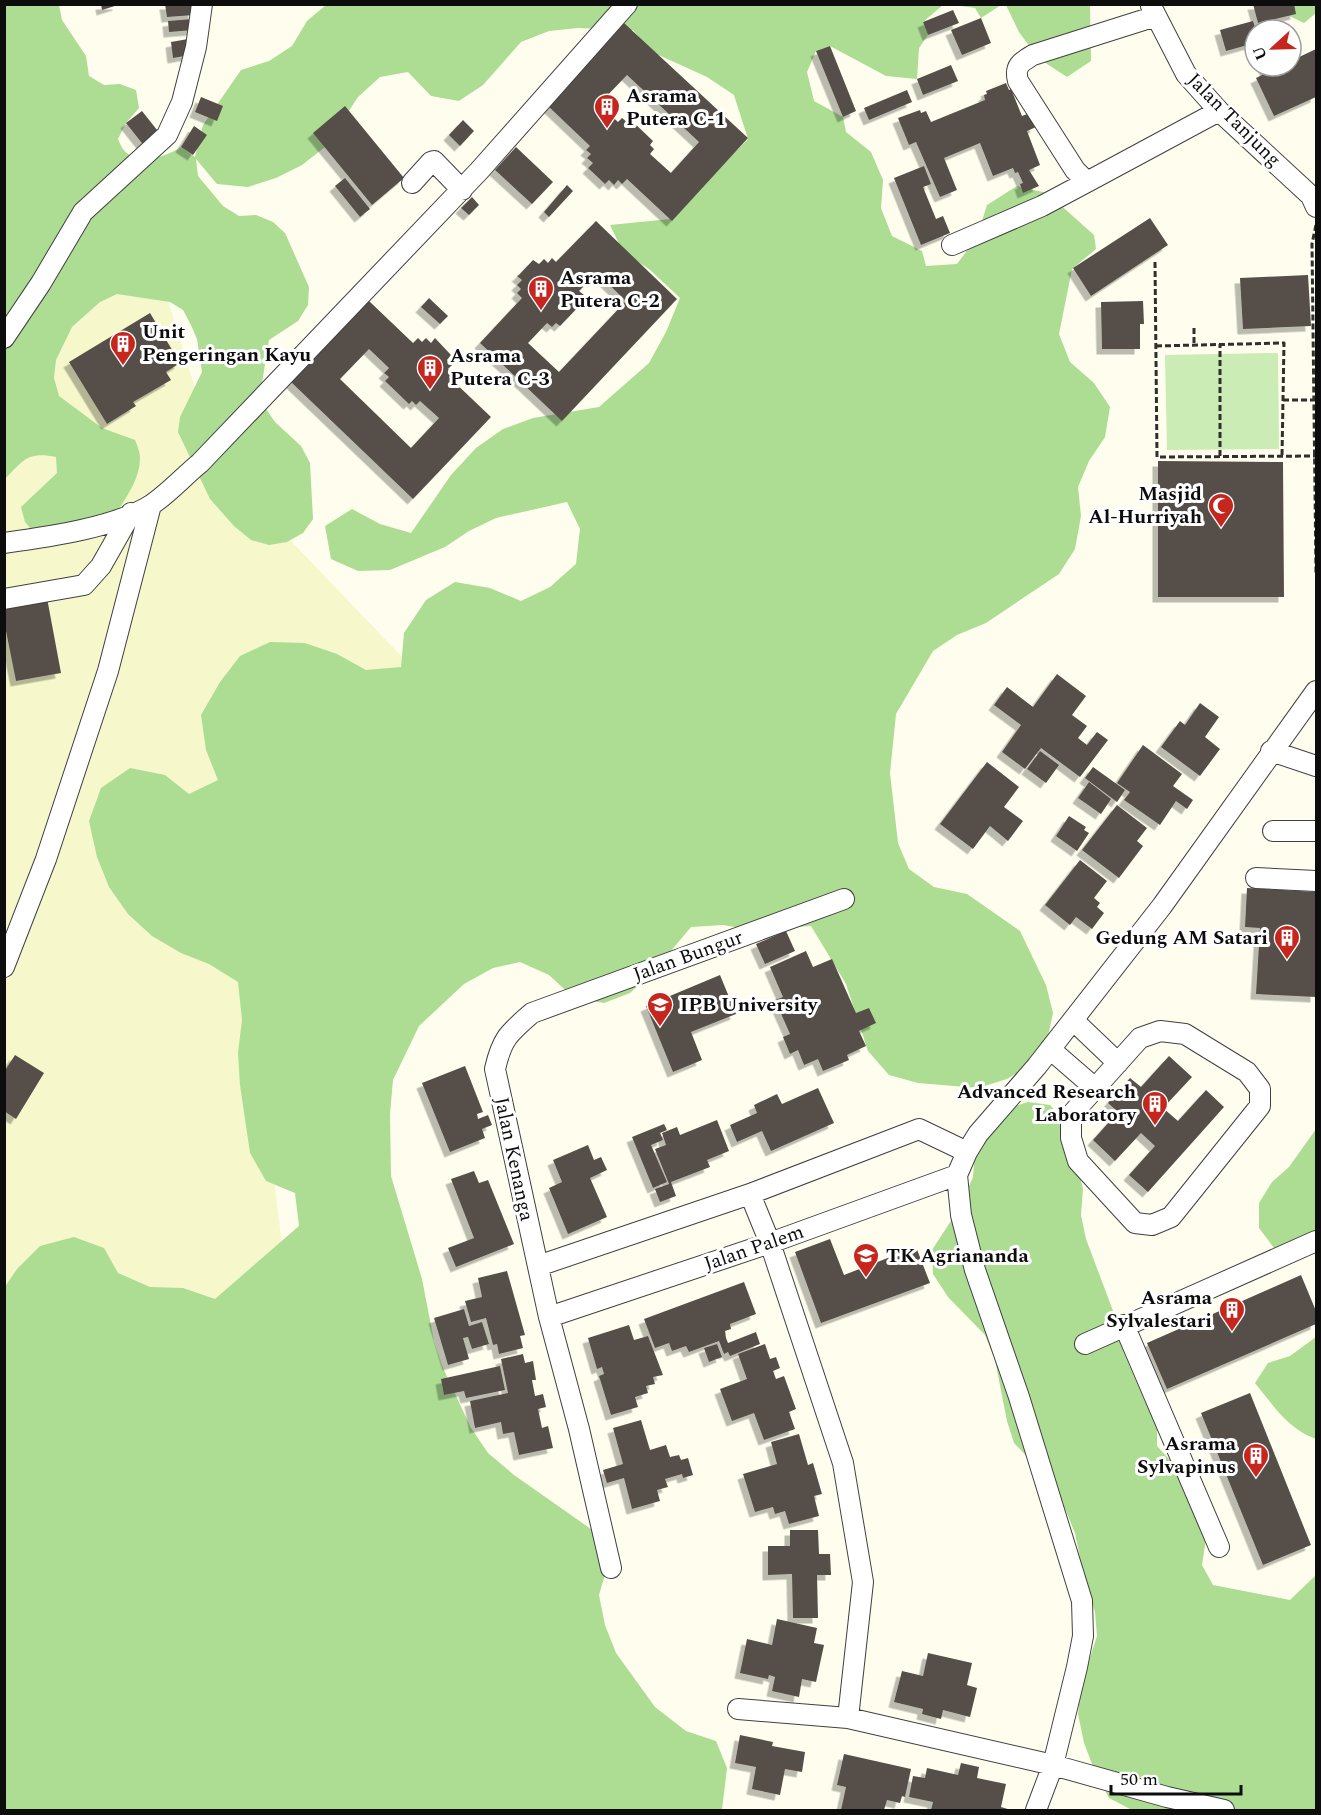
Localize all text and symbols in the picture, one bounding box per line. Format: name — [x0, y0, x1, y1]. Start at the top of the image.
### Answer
north arrow — [1243, 18, 1303, 78]
text: U — [1246, 43, 1274, 64]
street label: Jalan Tanjung — [1180, 66, 1288, 174]
place label: Asrama Putera C-1 — [626, 81, 726, 134]
building icon: Asrama Putera C-1 — [592, 92, 622, 130]
place label: Asrama Putera C-2 — [560, 263, 660, 316]
building icon: Asrama Putera C-2 — [526, 274, 556, 312]
place label: Unit Pengeringan Kayu — [142, 317, 311, 370]
building icon: Unit Pengeringan Kayu — [108, 329, 138, 367]
place label: Asrama Putera C-3 — [450, 341, 550, 394]
building icon: Asrama Putera C-3 — [415, 353, 445, 391]
place label: Masjid Al-Hurriyah — [1088, 479, 1202, 532]
mosque icon: Masjid Al-Hurriyah — [1206, 491, 1236, 529]
street label: Jalan Bungur — [629, 922, 747, 990]
place label: Gedung AM Satari — [1095, 923, 1268, 953]
building icon: Gedung AM Satari — [1272, 923, 1302, 961]
school or university icon: IPB University — [645, 990, 675, 1028]
place label: IPB University — [680, 990, 819, 1020]
place label: Advanced Research Laboratory — [957, 1077, 1137, 1130]
building icon: Advanced Research Laboratory — [1140, 1089, 1170, 1127]
street label: Jalan Kenanga — [486, 1094, 542, 1224]
street label: Jalan Palem — [700, 1217, 808, 1279]
school or university icon: TK Agriananda — [851, 1241, 881, 1279]
place label: TK Agriananda — [886, 1241, 1029, 1271]
place label: Asrama Sylvalestari — [1106, 1283, 1213, 1336]
building icon: Asrama Sylvalestari — [1217, 1295, 1247, 1333]
place label: Asrama Sylvapinus — [1137, 1429, 1237, 1482]
building icon: Asrama Sylvapinus — [1241, 1441, 1271, 1479]
scale bar — [1111, 1758, 1242, 1796]
text: 50 m — [1120, 1766, 1158, 1793]

